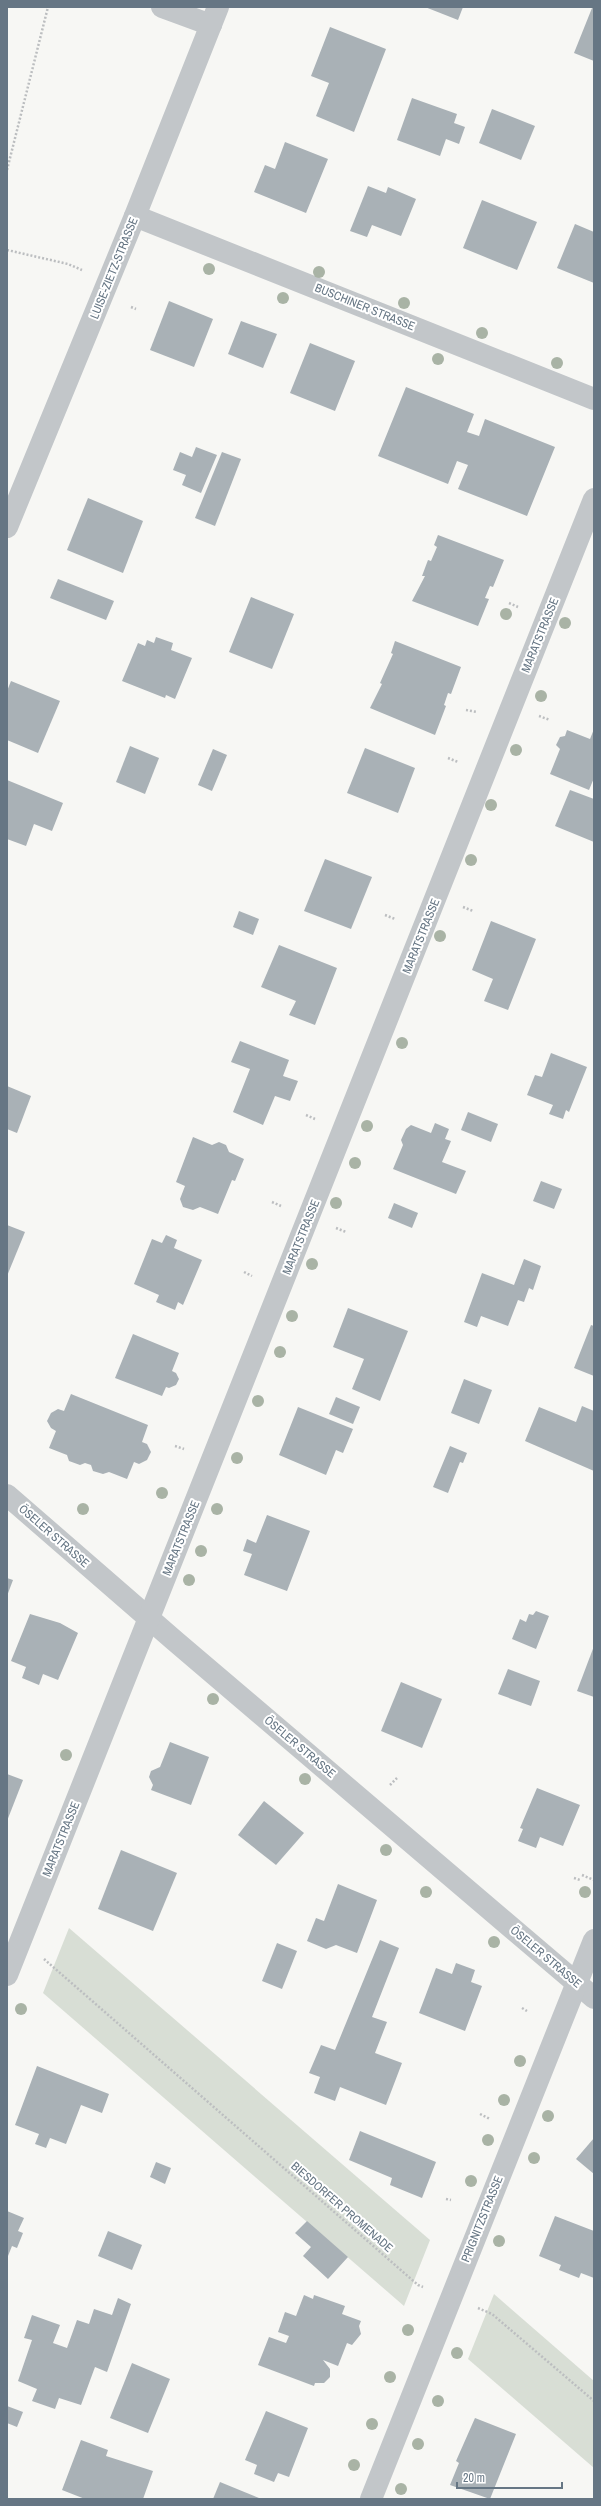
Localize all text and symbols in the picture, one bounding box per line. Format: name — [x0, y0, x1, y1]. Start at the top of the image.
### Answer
street label: LUISE-ZIETZ-STRASSE — [86, 215, 142, 321]
street label: BUSCHINER STRASSE — [313, 280, 417, 334]
street label: MARATSTRASSE — [518, 595, 562, 675]
street label: MARATSTRASSE — [399, 896, 443, 976]
street label: MARATSTRASSE — [279, 1197, 323, 1277]
street label: MARATSTRASSE — [159, 1498, 203, 1578]
street label: ÖSELER STRASSE — [15, 1500, 93, 1571]
street label: ÖSELER STRASSE — [261, 1712, 340, 1782]
street label: MARATSTRASSE — [39, 1799, 83, 1879]
street label: ÖSELER STRASSE — [507, 1922, 586, 1992]
street label: BIESDORFER PROMENADE — [288, 2158, 396, 2256]
street label: PRIGNITZSTRASSE — [457, 2173, 507, 2265]
scale bar — [457, 2464, 562, 2490]
text: 20 m — [463, 2470, 485, 2486]

